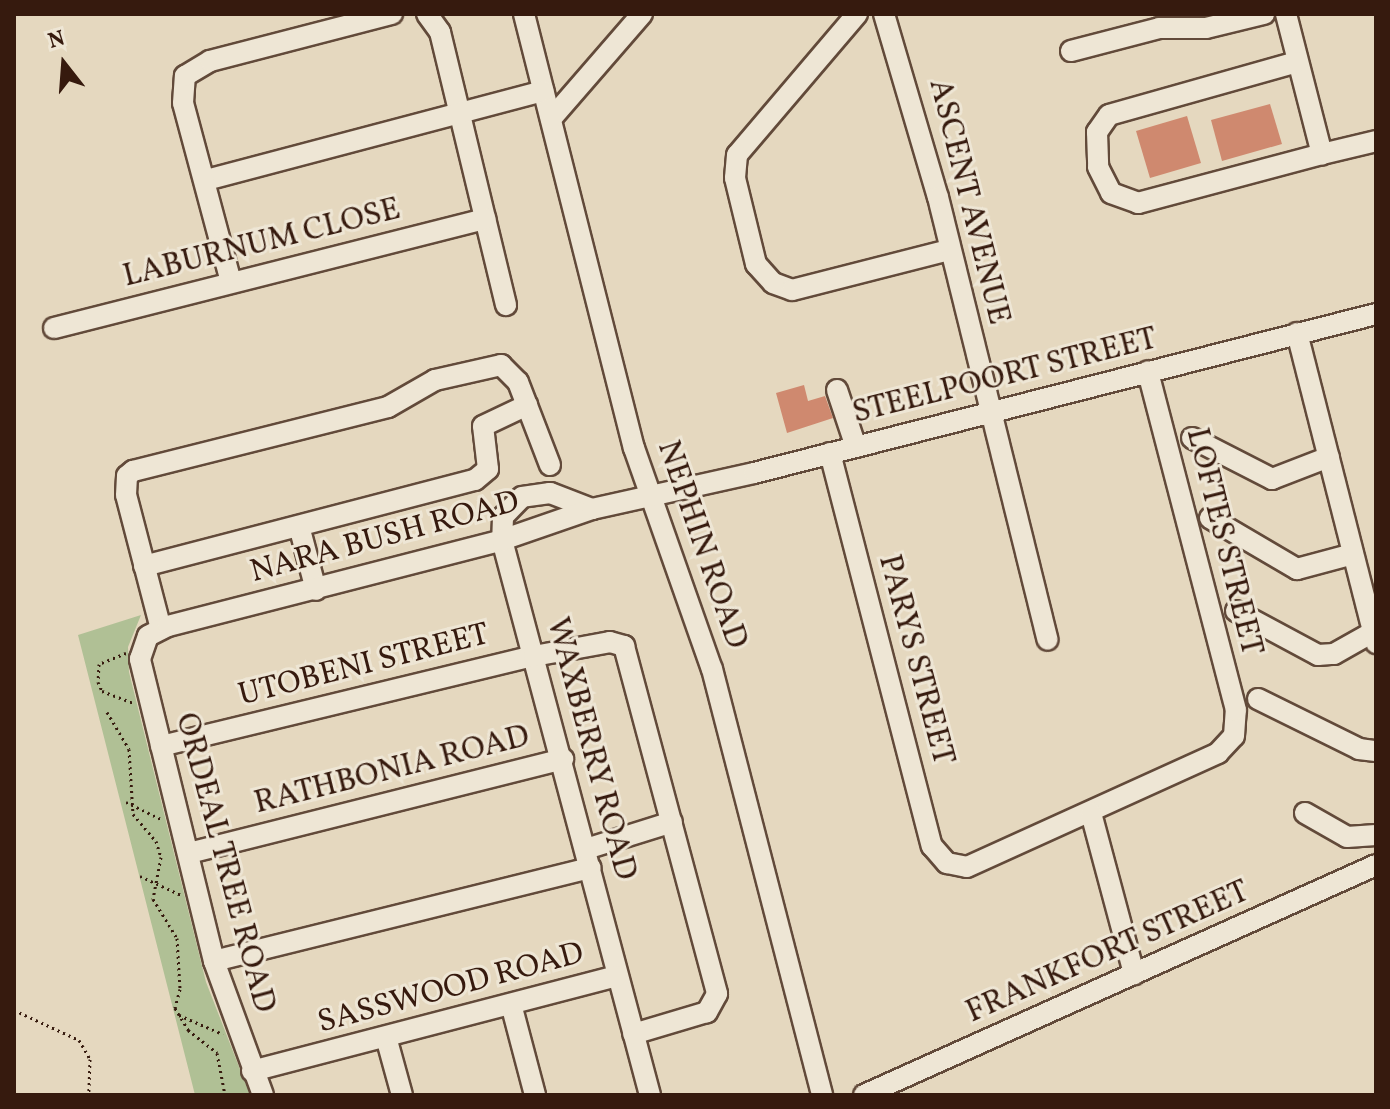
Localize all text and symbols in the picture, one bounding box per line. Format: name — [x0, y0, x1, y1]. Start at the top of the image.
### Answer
text: N — [45, 23, 69, 58]
north arrow — [24, 24, 104, 104]
street label: ASCENT AVENUE — [919, 75, 1017, 329]
street label: LABURNUM CLOSE — [119, 191, 405, 297]
street label: STEELPOORT STREET — [848, 320, 1162, 434]
street label: LOFTES STREET — [1176, 424, 1270, 660]
street label: NEPHIN ROAD — [647, 436, 755, 654]
street label: NARA BUSH ROAD — [246, 484, 524, 592]
street label: PARYS STREET — [868, 551, 962, 769]
street label: WAXBERRY ROAD — [536, 613, 644, 885]
street label: UTOBENI STREET — [235, 616, 493, 716]
street label: ORDEAL TREE ROAD — [165, 709, 283, 1017]
street label: RATHBONIA ROAD — [251, 718, 533, 824]
street label: FRANKFORT STREET — [960, 873, 1256, 1033]
street label: SASSWOOD ROAD — [314, 935, 588, 1043]

